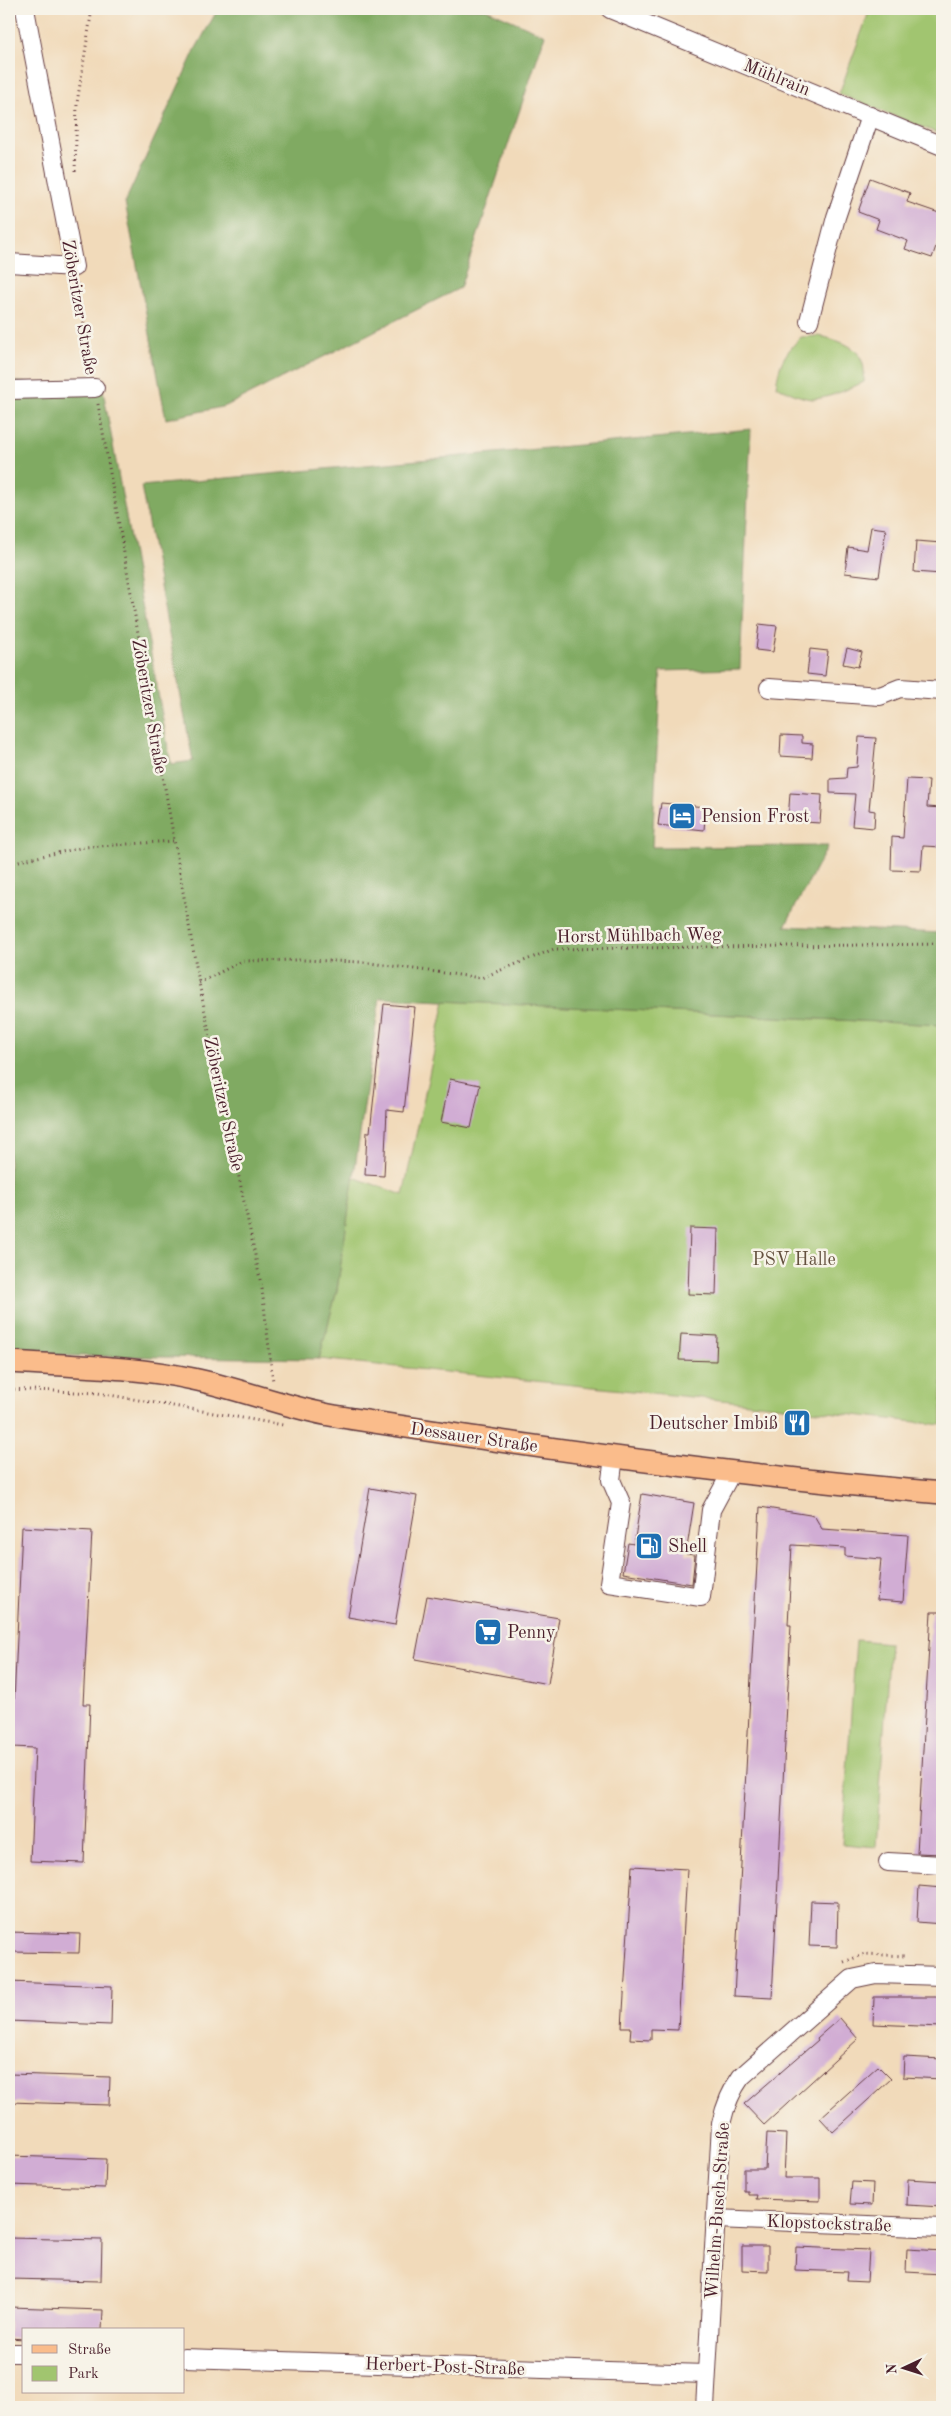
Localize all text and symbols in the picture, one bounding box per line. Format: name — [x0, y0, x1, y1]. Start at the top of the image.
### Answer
street label: Mühlrain — [741, 56, 813, 100]
street label: Zöberitzer Straße — [58, 238, 100, 376]
street label: Zöberitzer Straße — [128, 637, 170, 775]
hotel icon: Pension Frost — [667, 801, 697, 831]
place label: Pension Frost — [701, 808, 809, 826]
street label: Horst Mühlbach Weg — [556, 926, 722, 946]
street label: Zöberitzer Straße — [200, 1035, 246, 1173]
park label: PSV Halle — [752, 1251, 836, 1269]
restaurant icon: Deutscher Imbiß — [782, 1408, 812, 1438]
place label: Deutscher Imbiß — [649, 1415, 778, 1433]
street label: Dessauer Straße — [409, 1420, 539, 1456]
fuel station icon: Shell — [634, 1531, 664, 1561]
place label: Shell — [668, 1538, 707, 1556]
supermarket icon: Penny — [473, 1617, 503, 1647]
place label: Penny — [507, 1624, 556, 1642]
street label: Wilhelm-Busch-Straße — [703, 2122, 733, 2300]
street label: Klopstockstraße — [766, 2213, 892, 2235]
legend — [22, 2328, 185, 2394]
text: Straße — [68, 2343, 111, 2358]
north arrow — [878, 2344, 928, 2394]
street label: Herbert-Post-Straße — [365, 2355, 525, 2379]
text: N — [885, 2363, 899, 2375]
text: Park — [68, 2367, 99, 2382]

